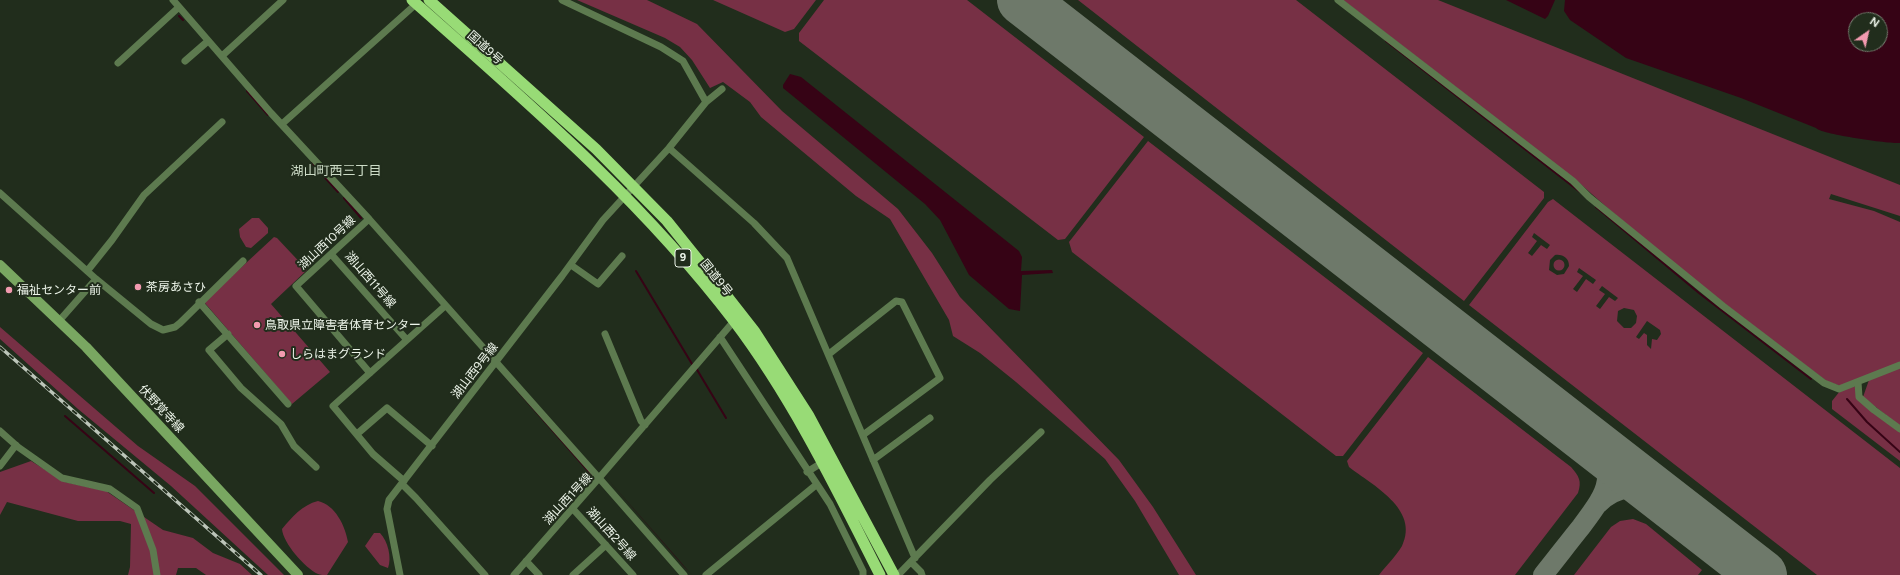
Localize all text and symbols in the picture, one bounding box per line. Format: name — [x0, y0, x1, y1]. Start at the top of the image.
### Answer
north arrow — [1848, 12, 1888, 52]
text: N — [1867, 15, 1882, 30]
street label: 国道9号 — [464, 28, 506, 68]
district label: 湖山町西三丁目 — [291, 163, 381, 179]
street label: 湖山西10号線 — [296, 213, 358, 273]
street label: 湖山西11号線 — [342, 249, 398, 311]
road number: 9 — [675, 249, 691, 267]
street label: 国道9号 — [697, 257, 735, 299]
place label: 茶房あさひ — [146, 280, 206, 294]
marker: 茶房あさひ — [133, 282, 143, 292]
place label: 福祉センター前 — [17, 283, 101, 297]
marker: 福祉センター前 — [4, 285, 14, 295]
place label: 鳥取県立障害者体育センター — [265, 318, 421, 332]
marker: 鳥取県立障害者体育センター — [252, 320, 262, 330]
street label: 湖山西9号線 — [449, 340, 501, 402]
place label: しらはまグランド — [290, 347, 386, 361]
marker: しらはまグランド — [277, 349, 287, 359]
street label: 伏野覚寺線 — [135, 382, 187, 436]
street label: 湖山西1号線 — [541, 470, 595, 528]
street label: 湖山西2号線 — [583, 504, 639, 564]

